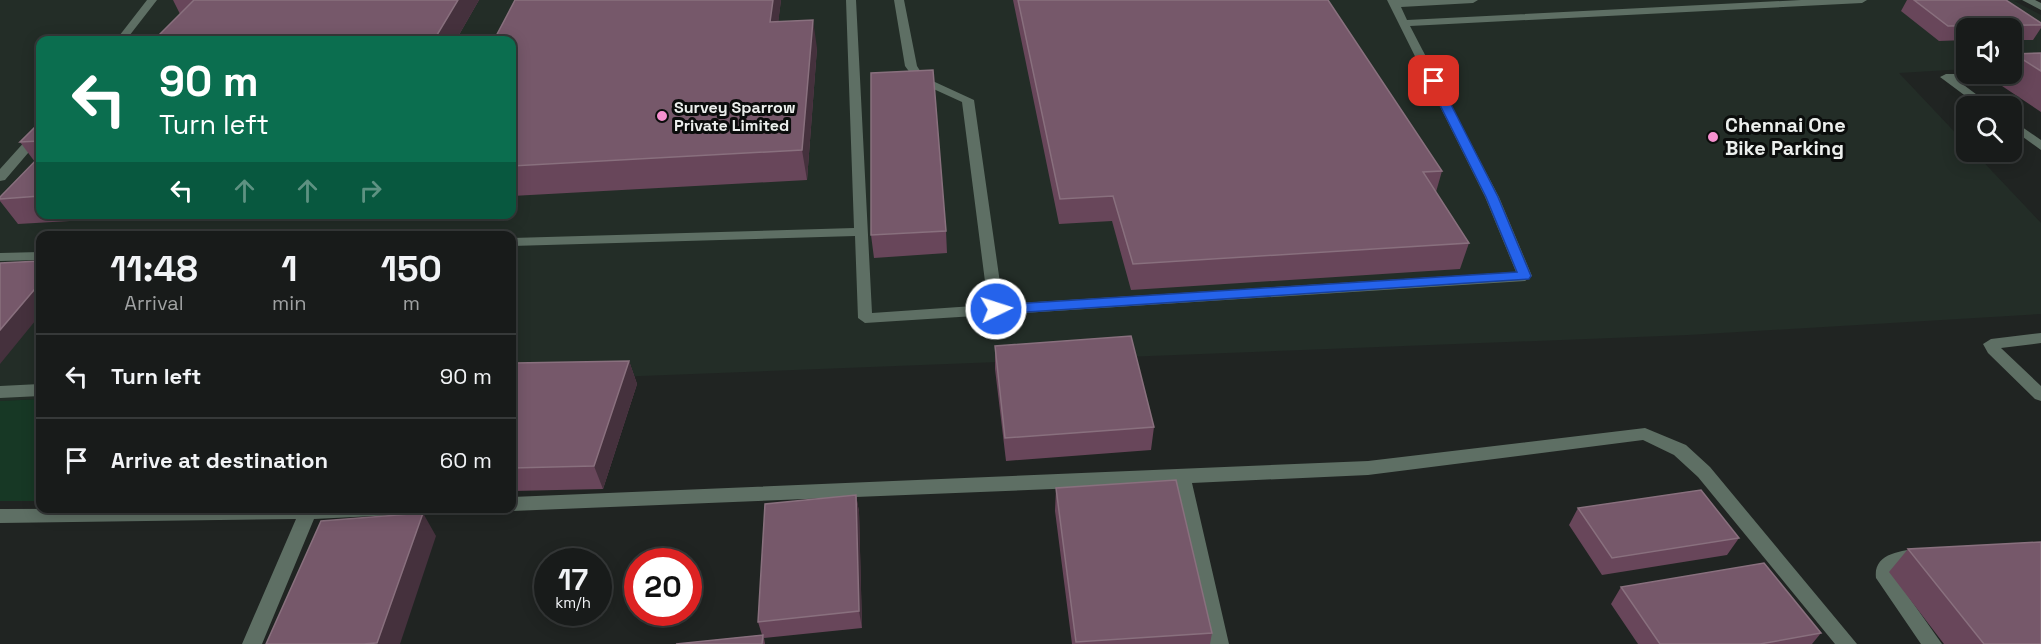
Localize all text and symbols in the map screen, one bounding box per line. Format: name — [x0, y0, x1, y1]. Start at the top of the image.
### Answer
map controls — [1956, 18, 2022, 162]
button: sound — [1956, 18, 2022, 84]
text: 90 m — [159, 55, 259, 108]
pin — [1408, 55, 1459, 106]
icon: left — [60, 60, 138, 138]
icon: arrive — [1417, 64, 1450, 97]
button: search — [1956, 96, 2022, 162]
place label: Survey Sparrow Private Limited — [674, 97, 795, 136]
text: Turn left — [159, 107, 269, 142]
marker: Survey Sparrow Private Limited — [655, 109, 669, 123]
place label: Chennai One Bike Parking — [1725, 112, 1846, 161]
marker: Chennai One Bike Parking — [1706, 130, 1720, 144]
icon: left — [165, 174, 198, 207]
icon: ahead — [228, 174, 261, 207]
icon: ahead — [291, 174, 324, 207]
icon: right — [354, 174, 387, 207]
text: 11:48 — [110, 246, 198, 292]
text: 1 — [281, 246, 297, 292]
text: 150 — [381, 246, 442, 292]
position arrow — [964, 277, 1028, 341]
text: Arrival — [124, 290, 184, 316]
text: min — [272, 290, 306, 316]
text: m — [403, 290, 420, 316]
icon: left — [60, 360, 93, 393]
text: Turn left — [111, 362, 201, 390]
text: 90 m — [440, 362, 492, 390]
icon: arrive — [60, 444, 93, 477]
text: Arrive at destination — [111, 446, 328, 474]
text: 60 m — [440, 446, 492, 474]
speed limit sign: 20 — [624, 548, 702, 626]
text: 17 — [558, 560, 588, 599]
text: km/h — [555, 593, 591, 612]

